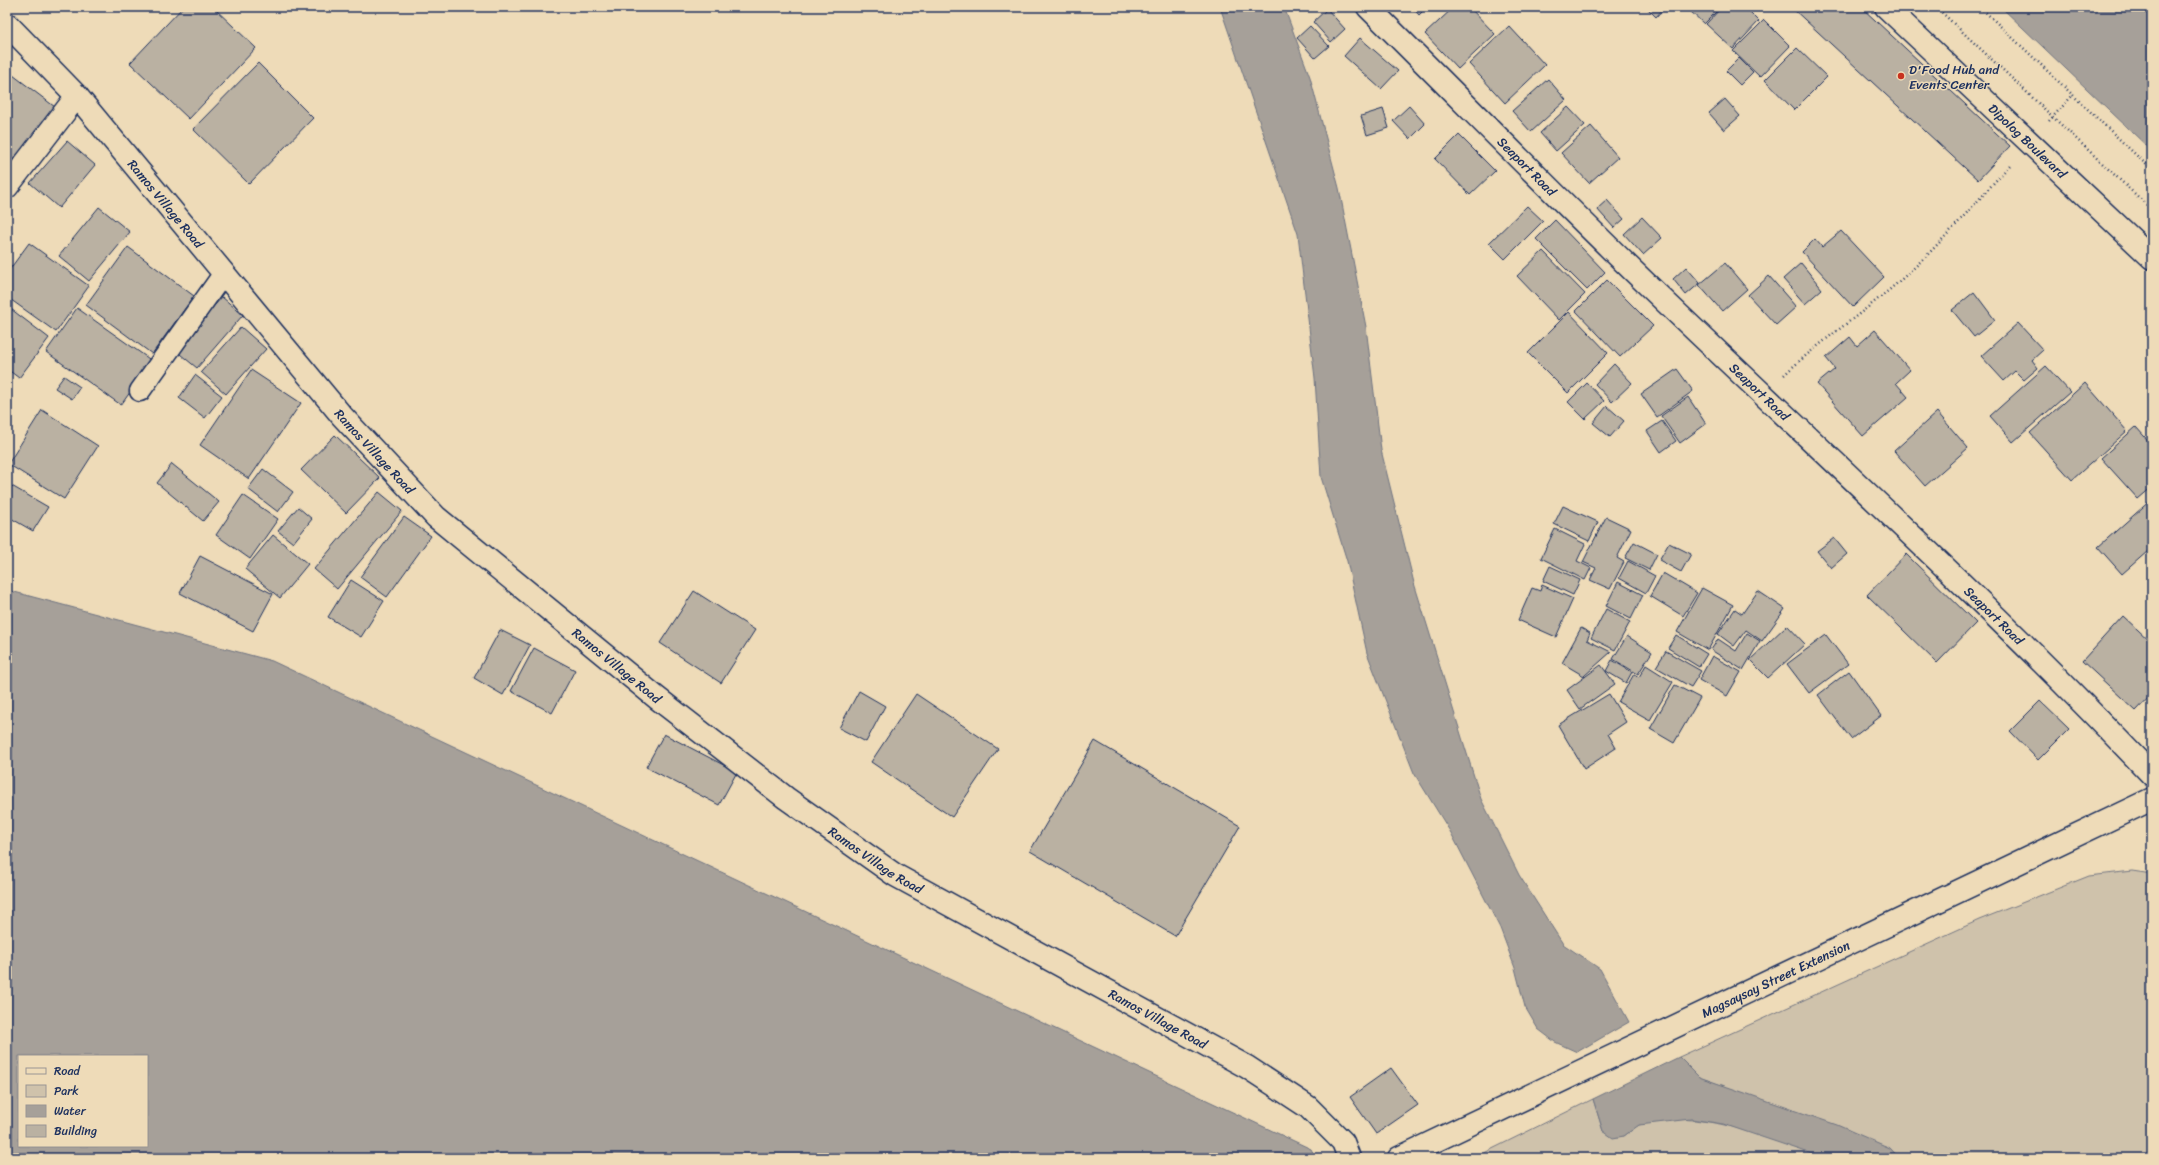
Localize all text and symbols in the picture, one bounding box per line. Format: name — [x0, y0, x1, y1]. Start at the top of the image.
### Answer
place label: D'Food Hub and Events Center — [1909, 58, 2000, 96]
marker: D'Food Hub and Events Center — [1896, 71, 1906, 81]
street label: Dipolog Boulevard — [1983, 98, 2073, 185]
street label: Seaport Road — [1491, 131, 1563, 203]
street label: Ramos Village Road — [122, 154, 210, 254]
street label: Seaport Road — [1724, 357, 1796, 427]
street label: Ramos Village Road — [328, 404, 421, 501]
street label: Seaport Road — [1958, 581, 2030, 651]
street label: Ramos Village Road — [567, 622, 667, 710]
street label: Ramos Village Road — [823, 820, 928, 901]
street label: Magsaysay Street Extension — [1697, 934, 1854, 1024]
street label: Ramos Village Road — [1104, 983, 1213, 1056]
legend — [18, 1055, 148, 1147]
text: Road — [54, 1060, 81, 1082]
text: Park — [54, 1080, 79, 1102]
text: Water — [54, 1100, 87, 1122]
text: Building — [54, 1120, 97, 1142]

